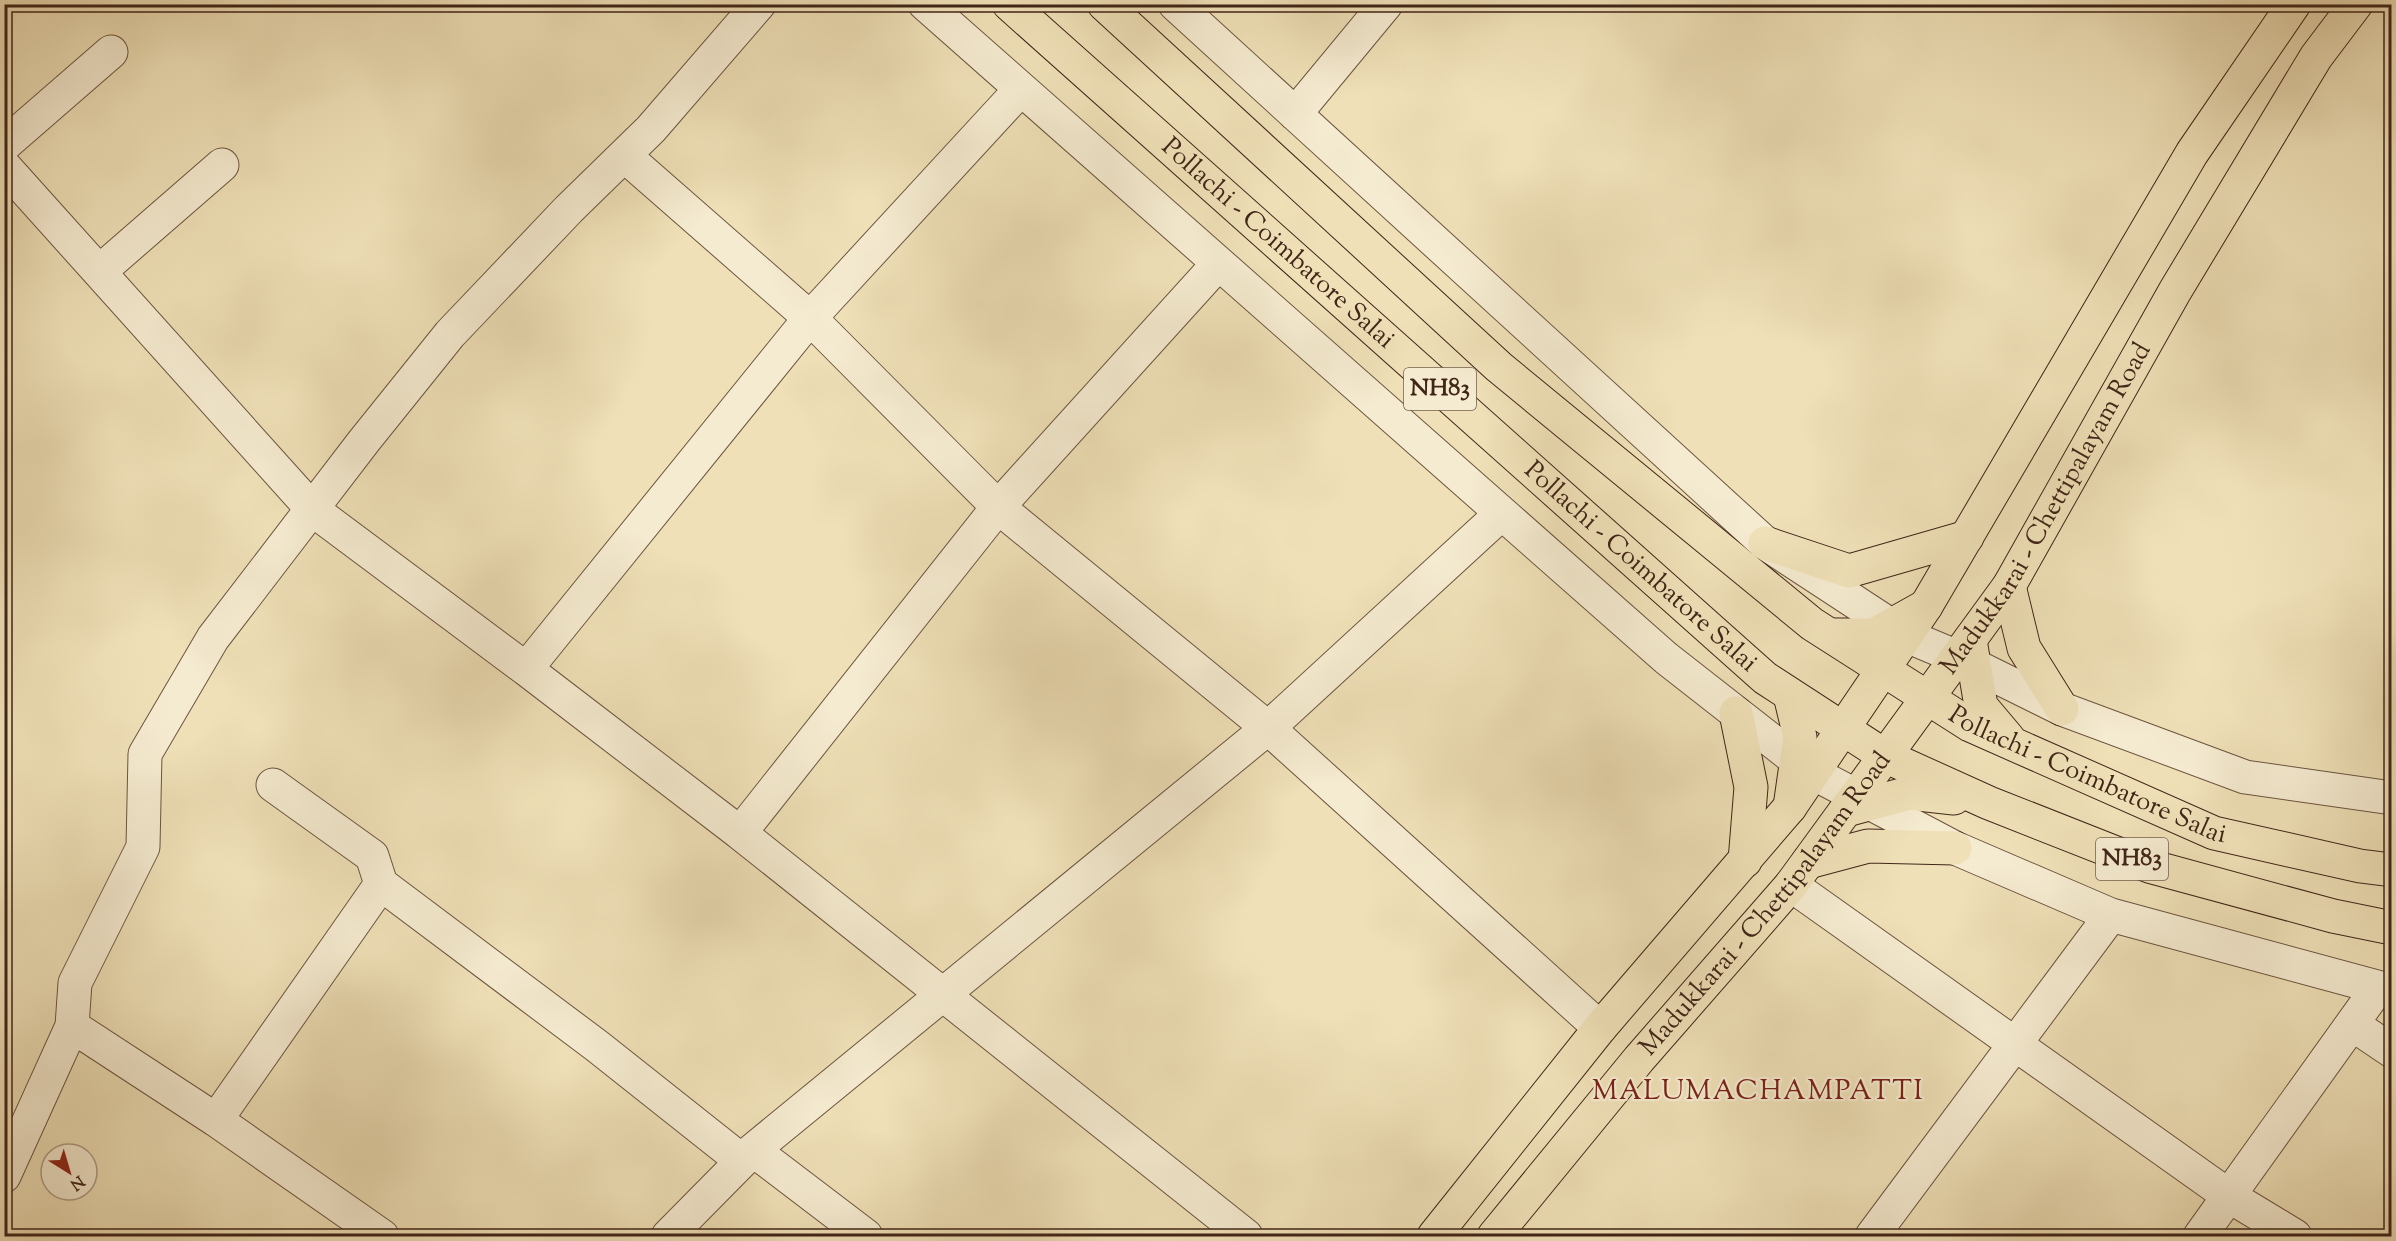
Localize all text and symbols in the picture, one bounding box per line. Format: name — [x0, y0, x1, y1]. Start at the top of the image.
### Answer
street label: Pollachi - Coimbatore Salai — [1153, 129, 1403, 358]
street label: Madukkarai - Chettipalayam Road — [1931, 336, 2161, 683]
road number: NH83 — [1404, 368, 1476, 410]
street label: Pollachi - Coimbatore Salai — [1516, 453, 1765, 681]
street label: Pollachi - Coimbatore Salai — [1941, 697, 2230, 854]
street label: Madukkarai - Chettipalayam Road — [1631, 744, 1901, 1065]
road number: NH83 — [2096, 838, 2168, 880]
district label: MALUMACHAMPATTI — [1592, 1072, 1924, 1112]
north arrow — [39, 1142, 99, 1202]
text: N — [64, 1169, 89, 1195]

